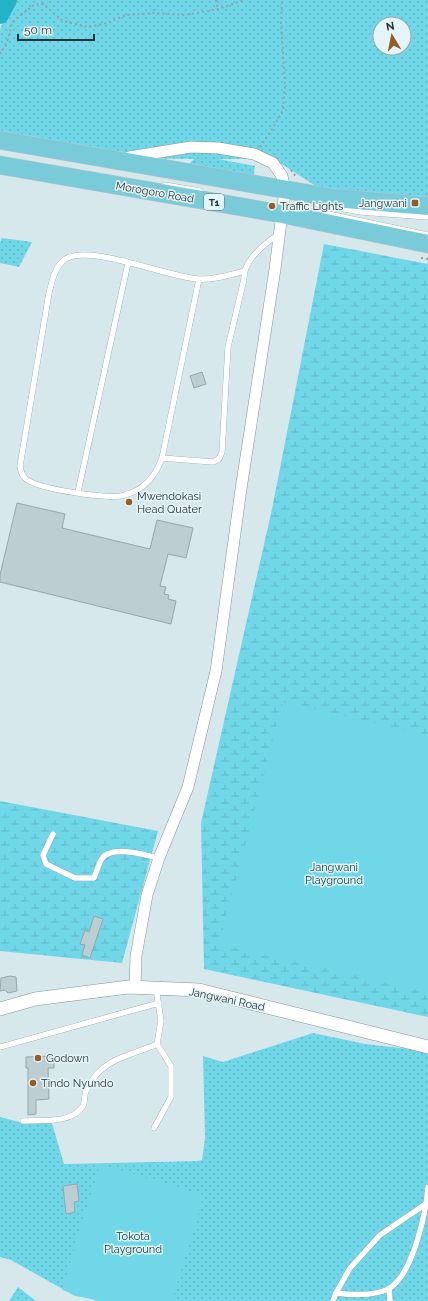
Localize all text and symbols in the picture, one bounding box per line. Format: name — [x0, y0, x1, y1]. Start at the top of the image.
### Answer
scale bar — [18, 16, 94, 42]
north arrow — [372, 16, 412, 56]
text: N — [385, 20, 396, 34]
text: 50 m — [24, 23, 52, 37]
street label: Morogoro Road — [115, 179, 195, 206]
road number: T1 — [204, 194, 224, 210]
place label: Jangwani — [359, 197, 407, 210]
marker: Jangwani — [410, 198, 420, 208]
place label: Traffic Lights — [280, 200, 343, 213]
marker: Traffic Lights — [267, 201, 277, 211]
place label: Mwendokasi Head Quater — [137, 490, 202, 516]
marker: Mwendokasi Head Quater — [124, 497, 134, 507]
park label: Jangwani Playground — [305, 861, 363, 887]
street label: Jangwani Road — [188, 985, 266, 1014]
place label: Godown — [46, 1052, 89, 1065]
marker: Godown — [33, 1053, 43, 1063]
place label: Tindo Nyundo — [41, 1077, 114, 1090]
marker: Tindo Nyundo — [28, 1078, 38, 1088]
park label: Tokota Playground — [104, 1230, 162, 1256]

